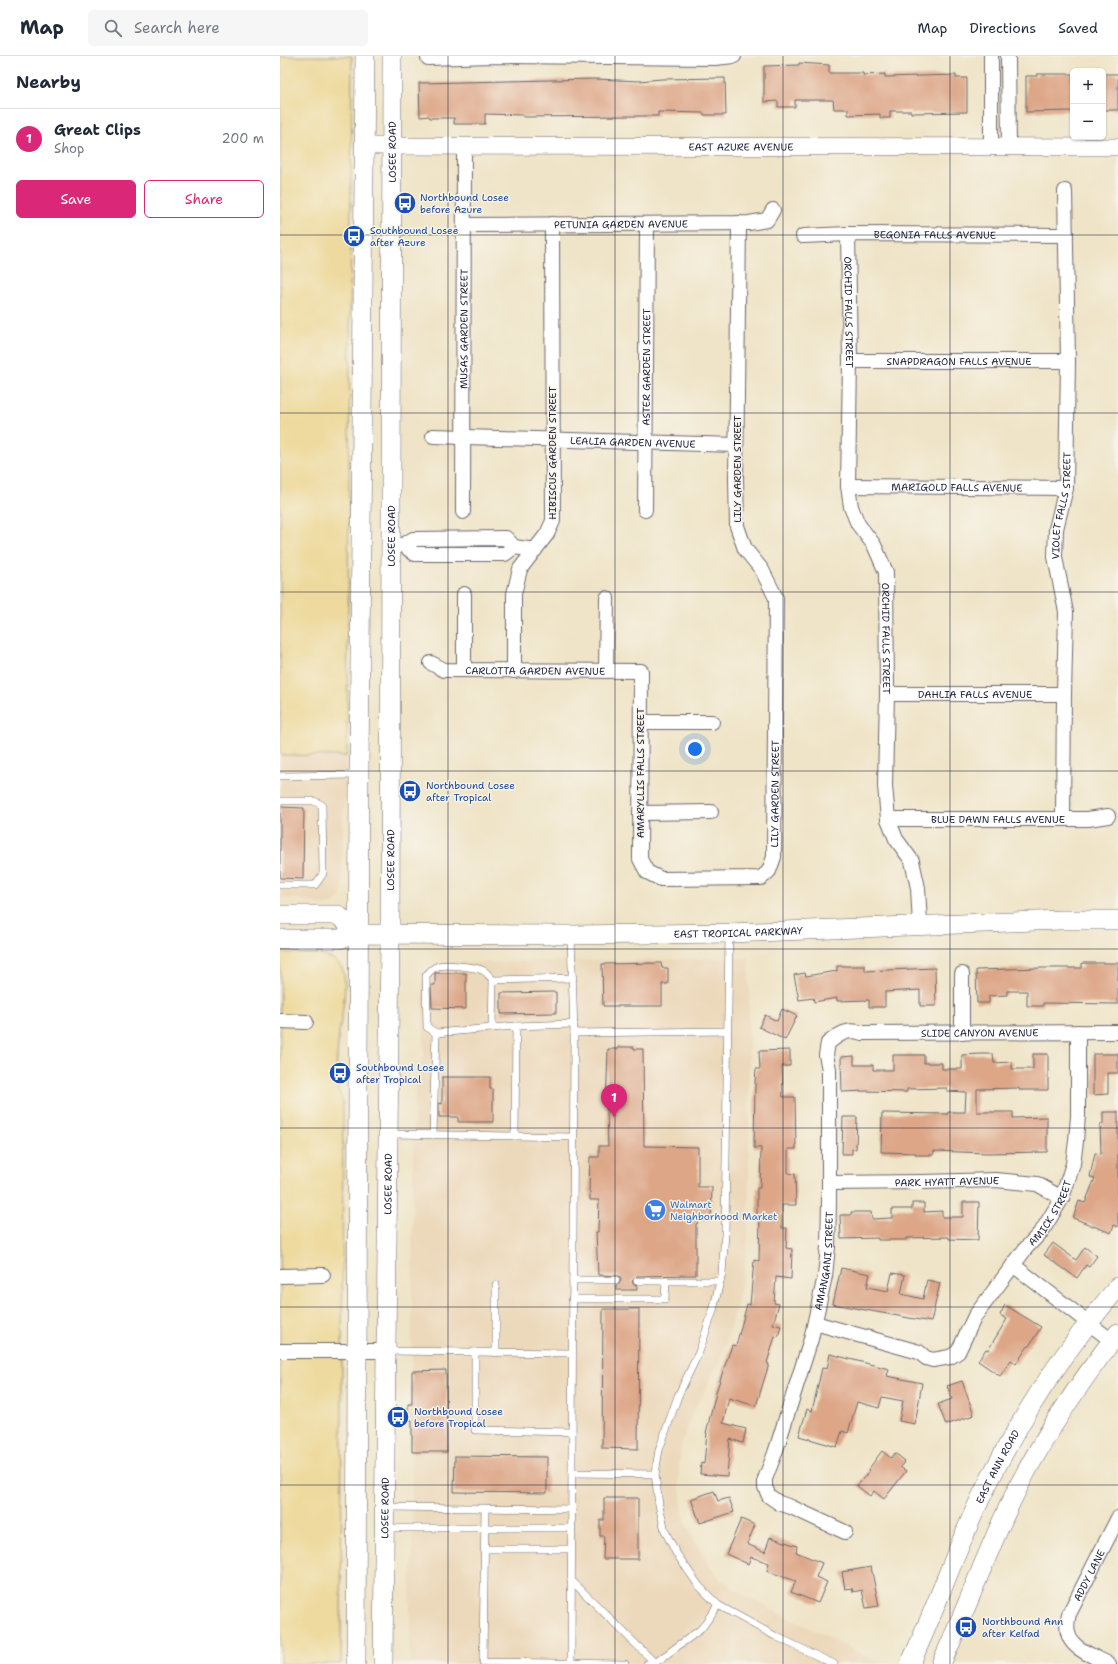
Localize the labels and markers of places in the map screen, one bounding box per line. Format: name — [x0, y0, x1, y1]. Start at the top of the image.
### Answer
bus stop icon: Northbound Losee before Azure — [392, 190, 418, 216]
place label: Northbound Losee before Azure — [420, 191, 509, 216]
bus stop icon: Southbound Losee after Azure — [341, 223, 367, 249]
place label: Southbound Losee after Azure — [370, 224, 459, 249]
bus stop icon: Northbound Losee after Tropical — [397, 778, 423, 804]
place label: Northbound Losee after Tropical — [426, 779, 515, 804]
bus stop icon: Southbound Losee after Tropical — [327, 1060, 353, 1086]
place label: Southbound Losee after Tropical — [356, 1061, 445, 1086]
pin: 1 — [601, 1084, 627, 1117]
supermarket icon: Walmart Neighborhood Market — [642, 1197, 668, 1223]
place label: Walmart Neighborhood Market — [670, 1198, 777, 1223]
bus stop icon: Northbound Losee before Tropical — [385, 1404, 411, 1430]
place label: Northbound Losee before Tropical — [414, 1405, 503, 1430]
bus stop icon: Northbound Ann after Kelfad — [953, 1614, 979, 1640]
place label: Northbound Ann after Kelfad — [982, 1615, 1063, 1640]

